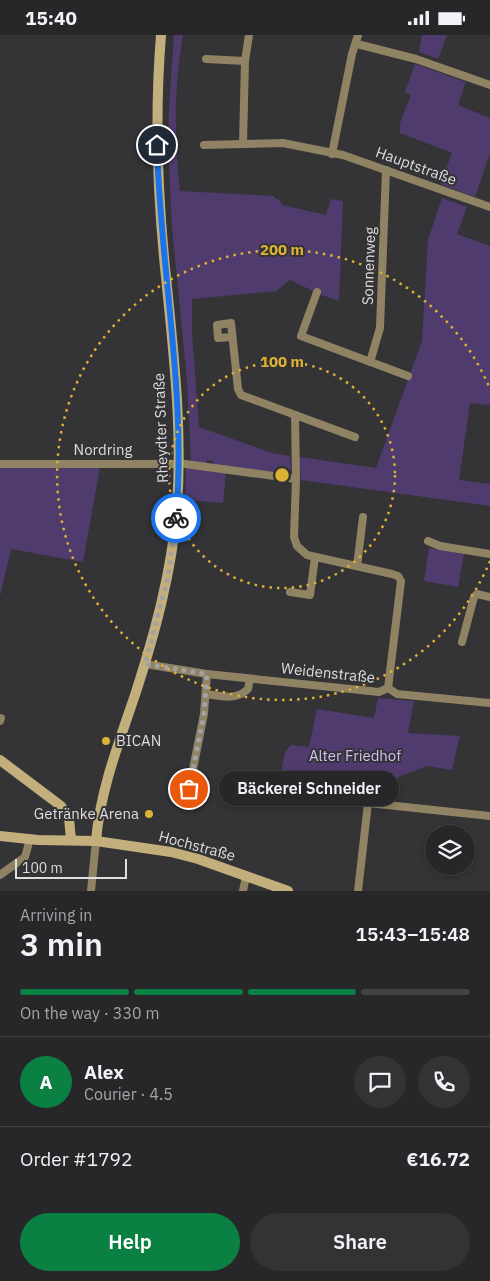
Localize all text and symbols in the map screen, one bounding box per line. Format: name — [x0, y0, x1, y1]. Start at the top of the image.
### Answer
text: 15:40 — [25, 6, 77, 30]
pin — [136, 124, 178, 166]
icon: home — [143, 131, 171, 159]
street label: Hauptstraße — [373, 142, 459, 189]
street label: Sonnenweg — [358, 226, 379, 306]
text: 200 m — [260, 240, 304, 259]
text: 100 m — [260, 352, 304, 371]
street label: Rheydter Straße — [149, 373, 172, 483]
street label: Nordring — [74, 440, 132, 459]
centre of rings — [273, 466, 291, 484]
courier — [151, 493, 201, 543]
icon: bike — [162, 504, 190, 532]
street label: Weidenstraße — [280, 658, 376, 687]
place label: BICAN — [116, 731, 161, 750]
marker: BICAN — [100, 735, 112, 747]
park label: Alter Friedhof — [309, 746, 401, 765]
pin — [168, 768, 210, 810]
callout: Bäckerei Schneider — [219, 771, 399, 807]
icon: bag — [175, 775, 203, 803]
text: Bäckerei Schneider — [237, 778, 381, 798]
place label: Getränke Arena — [34, 804, 139, 823]
marker: Getränke Arena — [143, 808, 155, 820]
map controls — [425, 825, 475, 875]
button: layers — [425, 825, 475, 875]
street label: Hochstraße — [157, 826, 238, 865]
scale bar — [15, 856, 128, 879]
text: 100 m — [22, 859, 63, 877]
text: Arriving in — [20, 905, 92, 925]
text: 15:43–15:48 — [356, 922, 470, 946]
text: 3 min — [20, 923, 103, 965]
text: On the way · 330 m — [20, 1003, 159, 1023]
button: chat — [354, 1056, 406, 1108]
button: phone — [418, 1056, 470, 1108]
text: Alex — [84, 1060, 124, 1084]
text: A — [39, 1070, 53, 1094]
text: Courier · 4.5 — [84, 1084, 173, 1104]
text: Order #1792 — [20, 1147, 132, 1171]
text: €16.72 — [407, 1147, 470, 1171]
button: Help — [20, 1213, 240, 1271]
button: Share — [250, 1213, 470, 1271]

